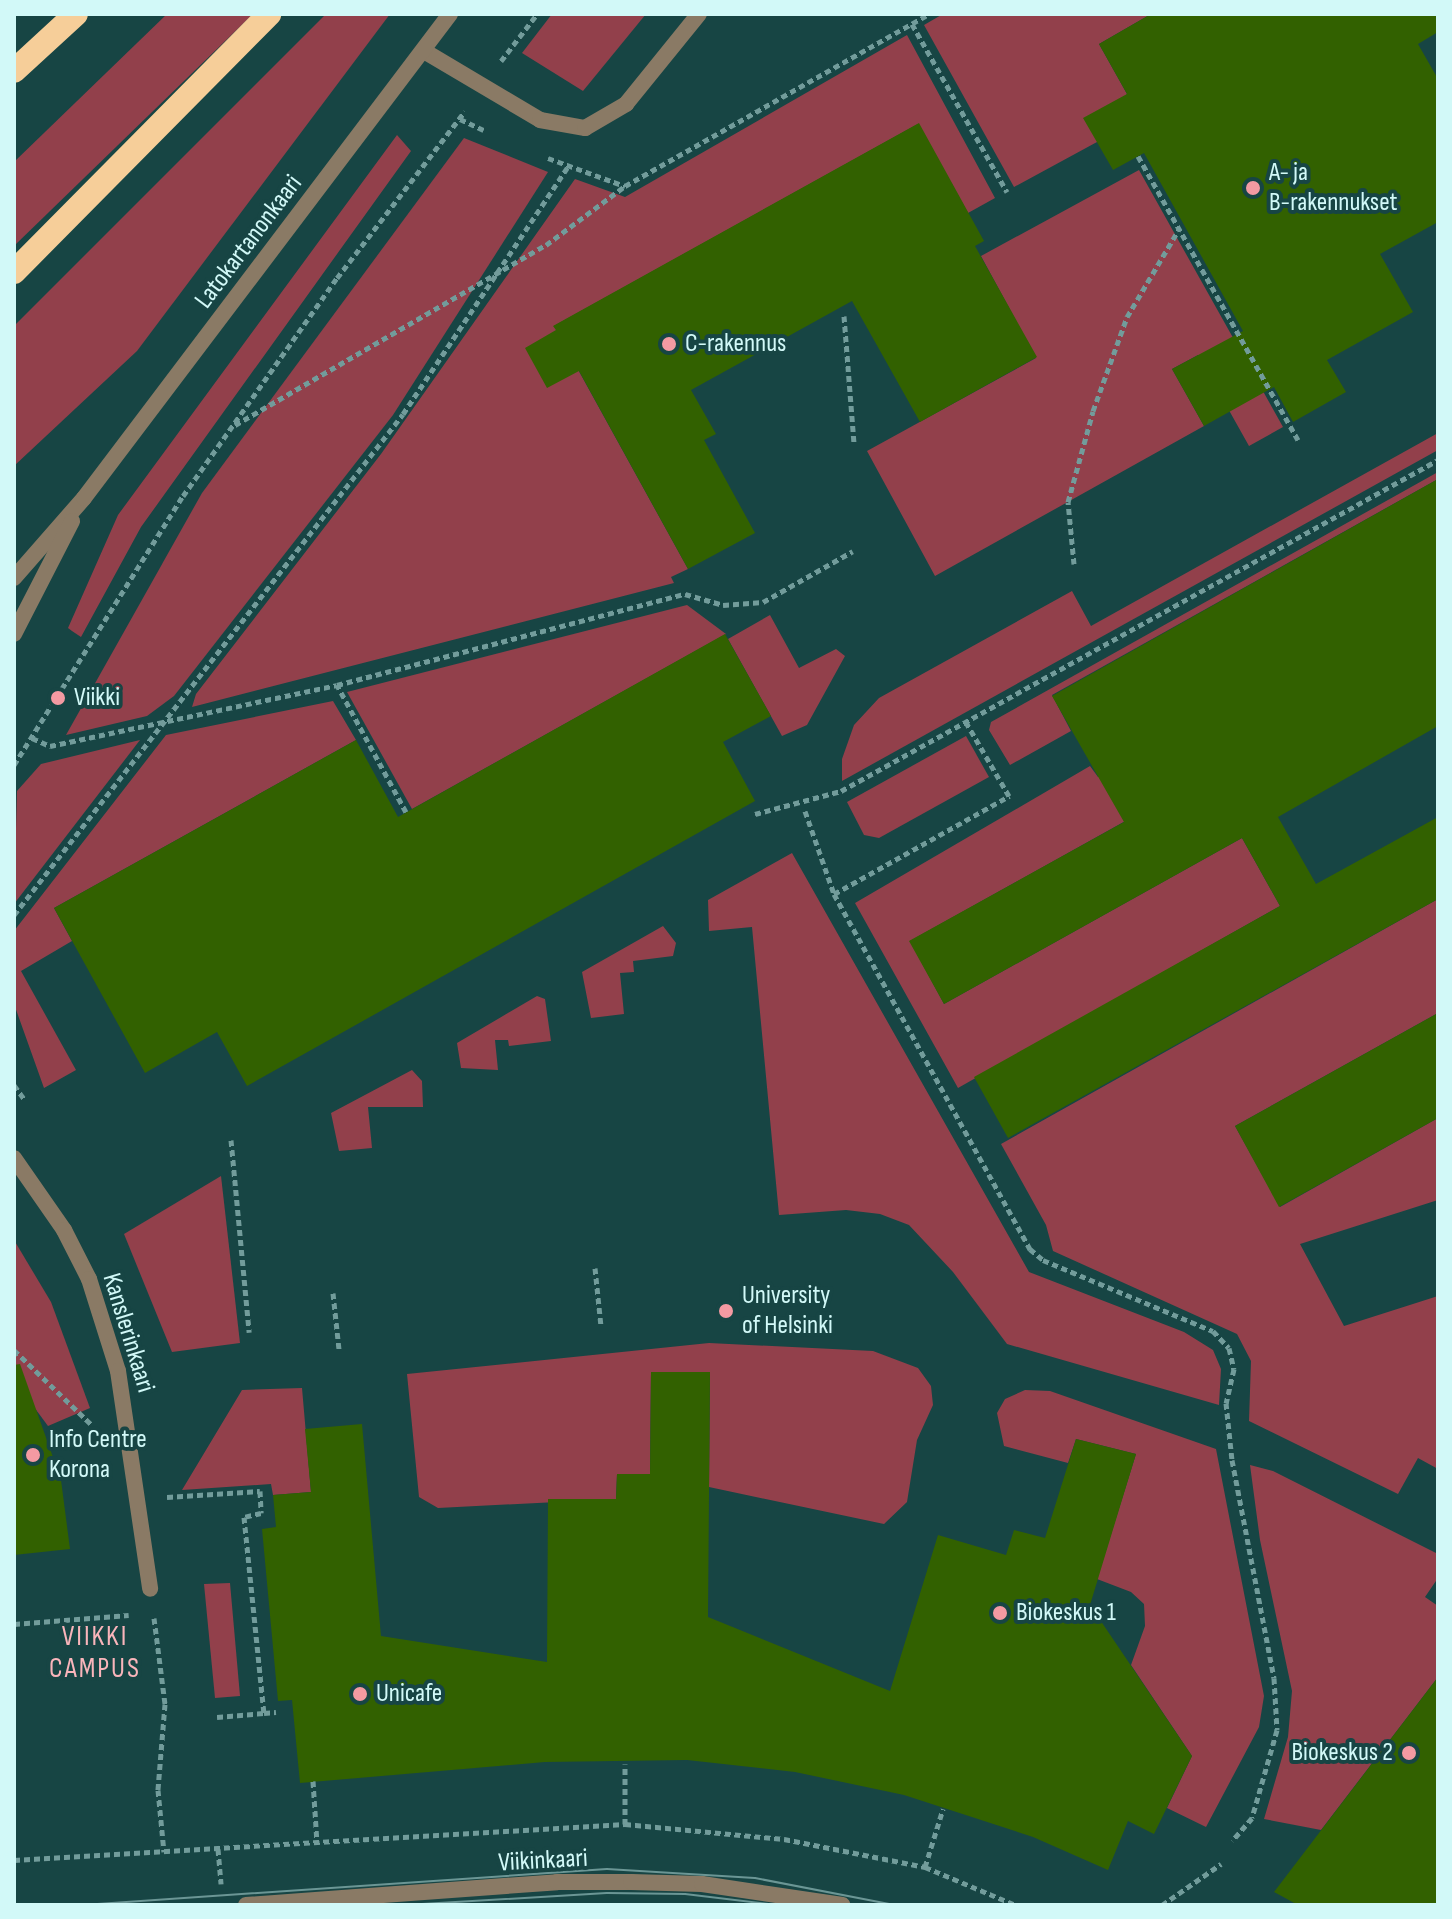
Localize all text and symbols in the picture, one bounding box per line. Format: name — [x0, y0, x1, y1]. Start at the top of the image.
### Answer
place label: A- ja B-rakennukset — [1269, 157, 1397, 218]
street label: Latokartanonkaari — [189, 169, 309, 315]
marker: A- ja B-rakennukset — [1244, 179, 1262, 197]
place label: C-rakennus — [685, 328, 786, 360]
marker: C-rakennus — [660, 335, 678, 353]
place label: Viikki — [74, 682, 120, 714]
marker: Viikki — [49, 689, 67, 707]
street label: Kanslerinkaari — [95, 1270, 161, 1396]
place label: University of Helsinki — [742, 1280, 833, 1342]
marker: University of Helsinki — [717, 1302, 735, 1320]
place label: Info Centre Korona — [49, 1424, 147, 1486]
marker: Info Centre Korona — [24, 1446, 42, 1464]
place label: Biokeskus 1 — [1016, 1597, 1116, 1629]
marker: Biokeskus 1 — [991, 1604, 1009, 1622]
district label: VIIKKI CAMPUS — [49, 1620, 141, 1686]
place label: Unicafe — [376, 1678, 442, 1710]
marker: Unicafe — [351, 1685, 369, 1703]
place label: Biokeskus 2 — [1292, 1737, 1393, 1769]
marker: Biokeskus 2 — [1400, 1744, 1418, 1762]
street label: Viikinkaari — [497, 1843, 589, 1879]

